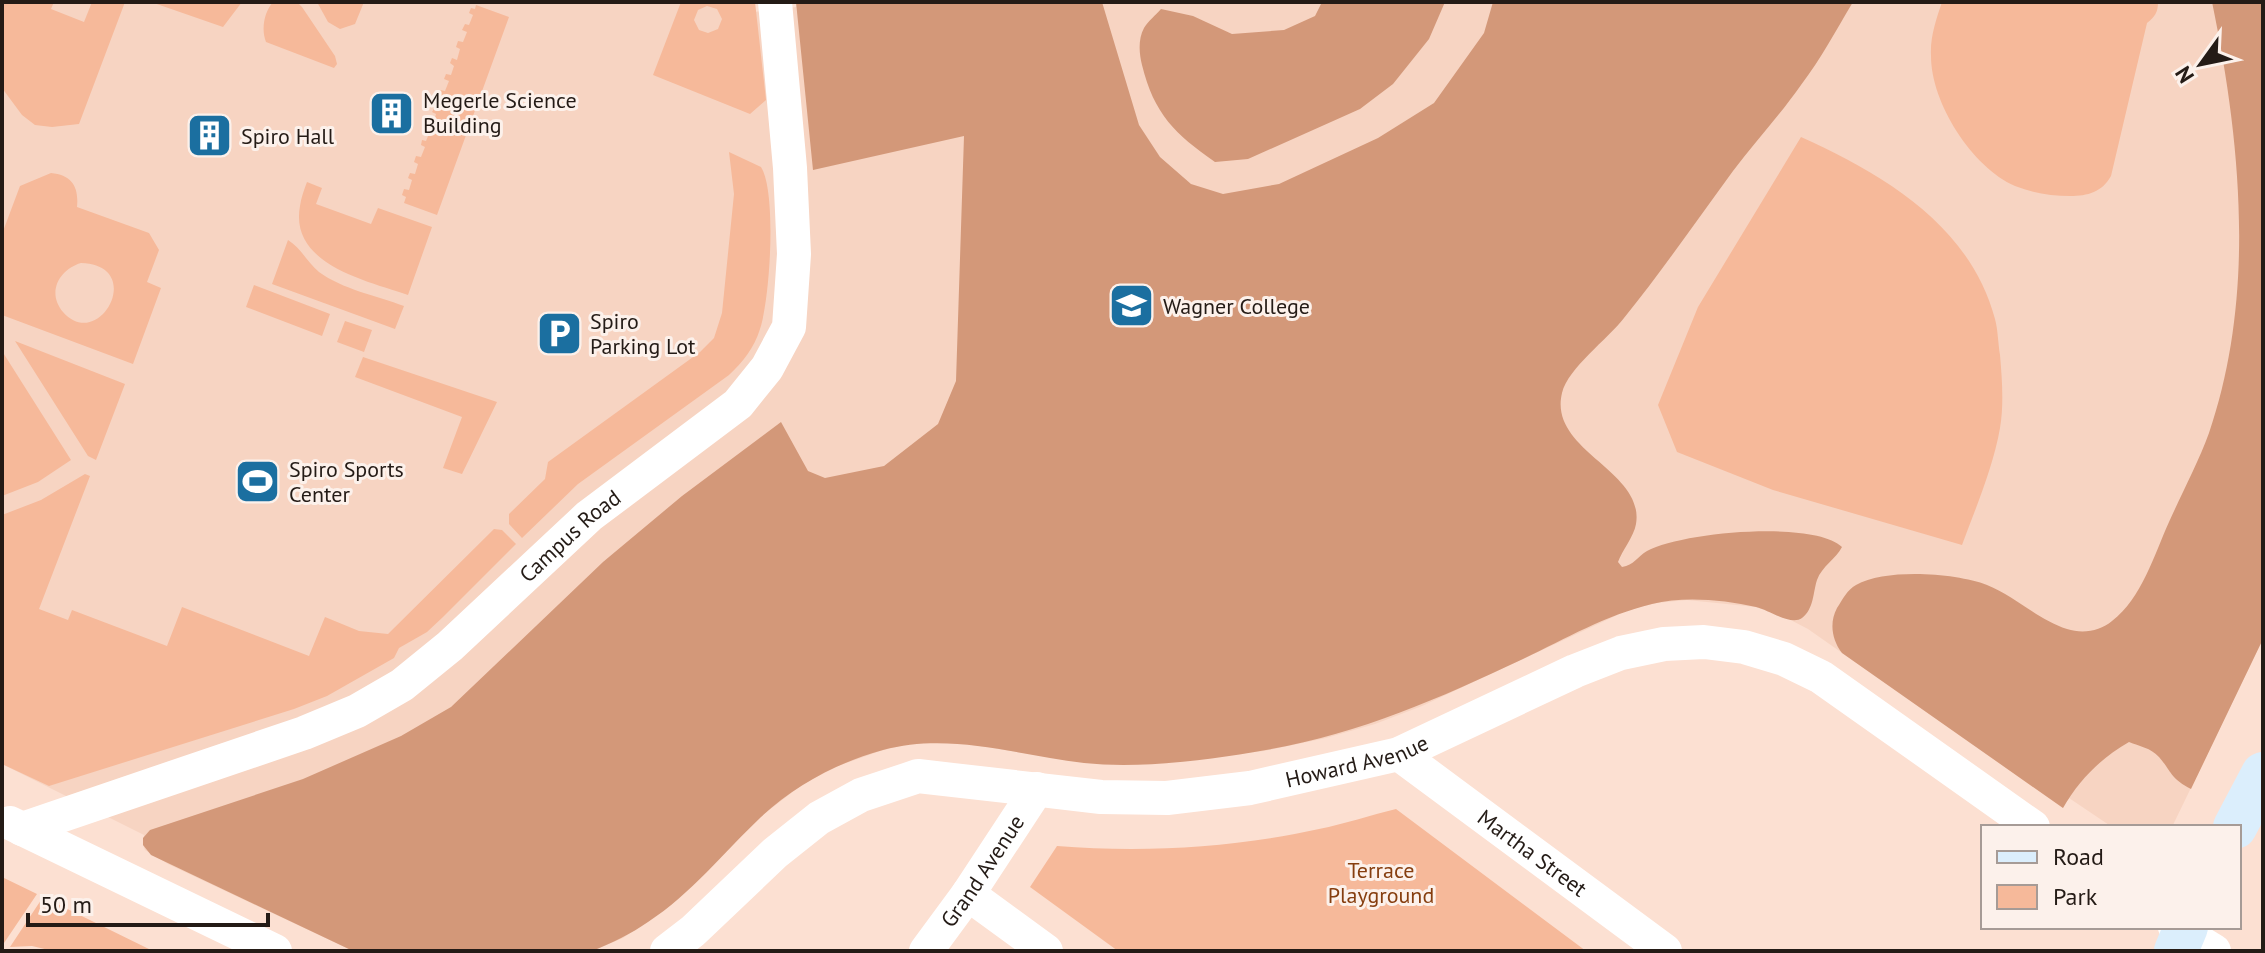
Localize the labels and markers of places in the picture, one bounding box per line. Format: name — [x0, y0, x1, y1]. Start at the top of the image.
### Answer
place label: Megerle Science Building — [423, 86, 577, 139]
building icon: Megerle Science Building — [368, 89, 416, 137]
building icon: Spiro Hall — [186, 112, 234, 160]
place label: Spiro Hall — [241, 122, 335, 150]
school or university icon: Wagner College — [1108, 282, 1156, 330]
place label: Wagner College — [1163, 292, 1310, 320]
place label: Spiro Parking Lot — [590, 307, 696, 360]
parking icon: Spiro Parking Lot — [535, 310, 583, 358]
place label: Spiro Sports Center — [289, 455, 404, 508]
sports icon: Spiro Sports Center — [234, 458, 282, 506]

